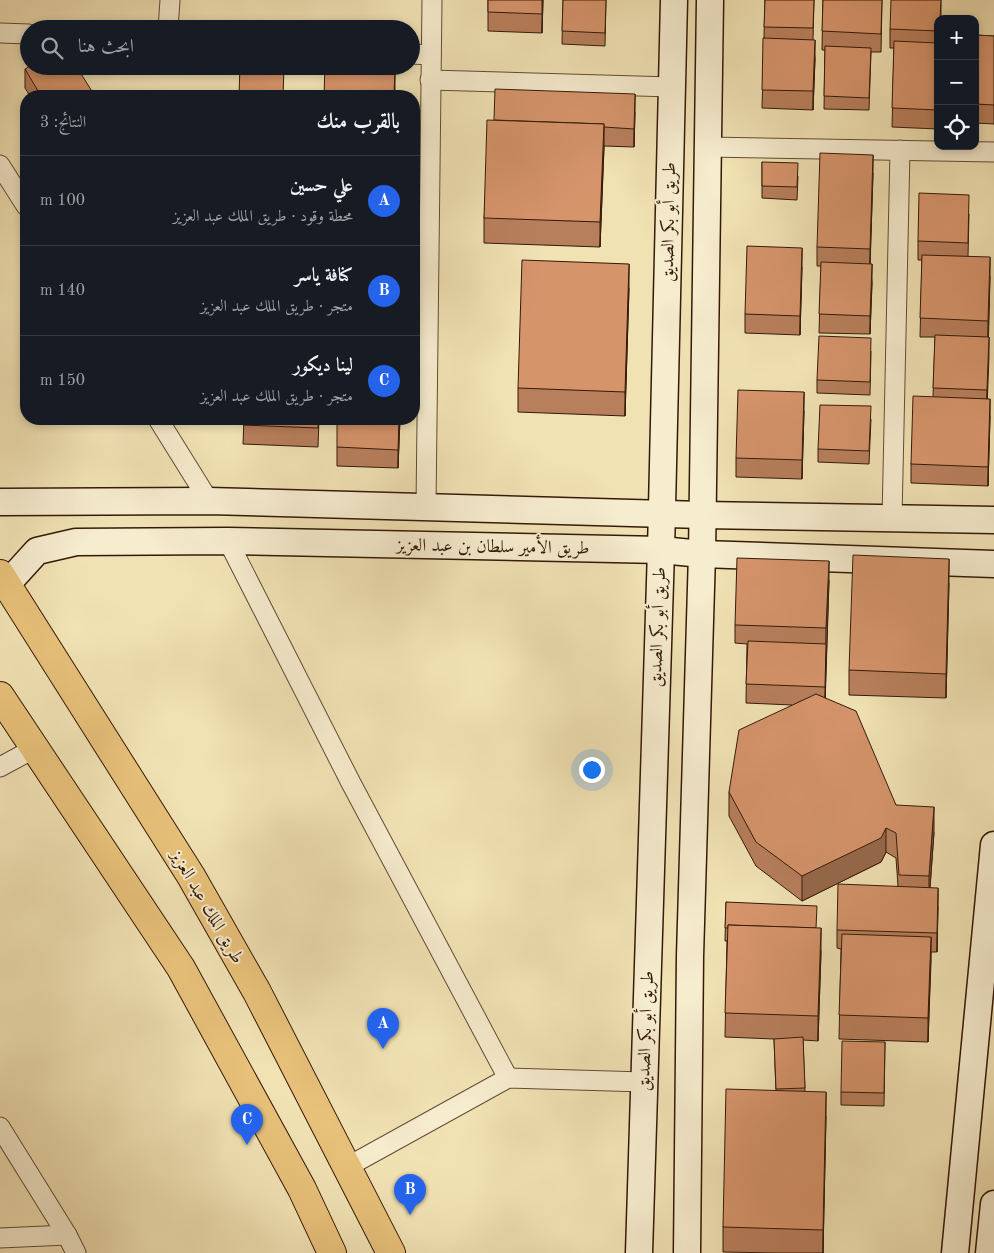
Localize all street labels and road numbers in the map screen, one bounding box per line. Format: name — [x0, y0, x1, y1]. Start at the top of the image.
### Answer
street label: طريق أبو بكر الصديق — [654, 162, 681, 282]
street label: طريق الأمير سلطان بن عبد العزيز — [394, 531, 590, 560]
street label: طريق أبو بكر الصديق — [642, 567, 671, 687]
street label: طريق الملك عبد العزيز — [165, 845, 247, 968]
street label: طريق أبو بكر الصديق — [630, 971, 659, 1091]

